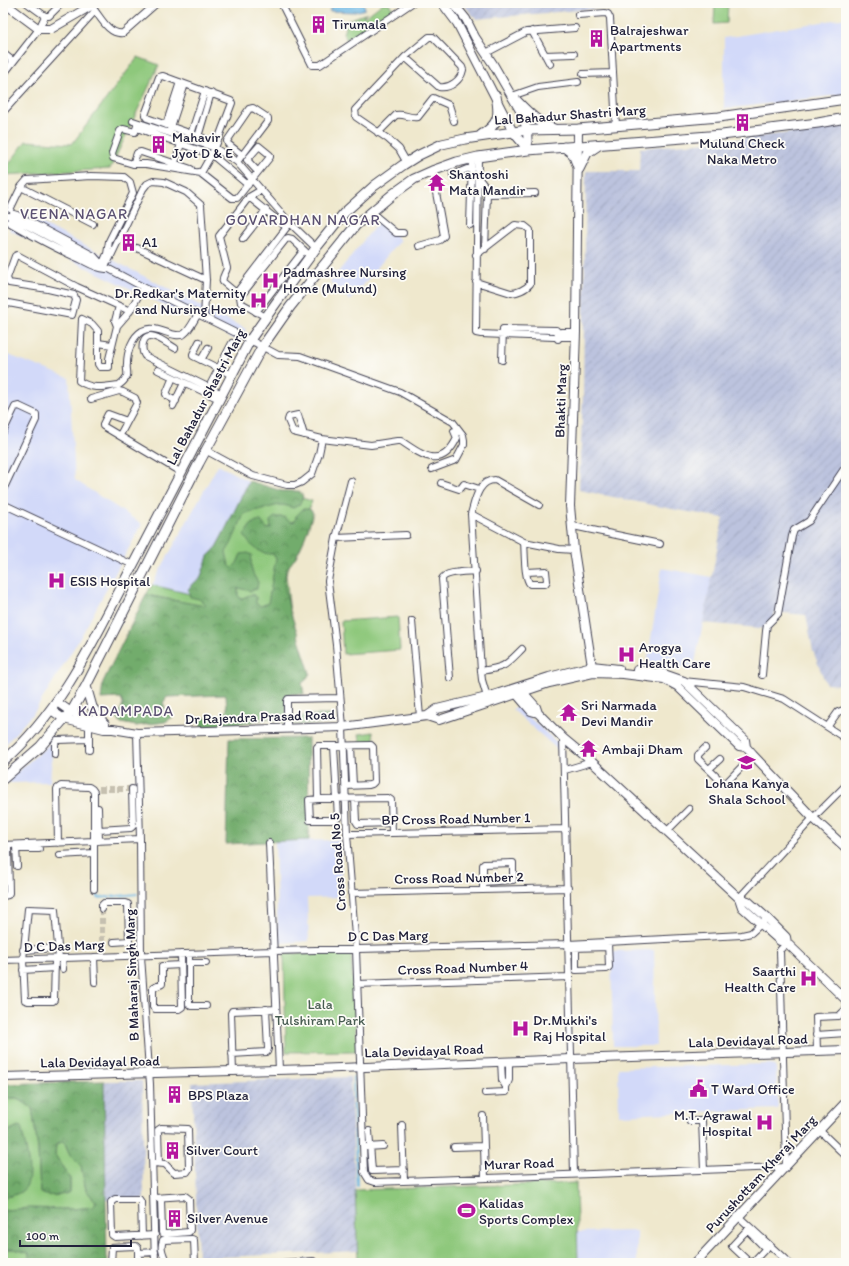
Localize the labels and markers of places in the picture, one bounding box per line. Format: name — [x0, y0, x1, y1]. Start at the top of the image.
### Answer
building icon: Tirumala — [309, 14, 329, 34]
place label: Tirumala — [332, 16, 387, 33]
place label: Balrajeshwar Apartments — [610, 22, 689, 55]
building icon: Balrajeshwar Apartments — [587, 28, 607, 48]
building icon: Mulund Check Naka Metro — [732, 113, 752, 133]
place label: Mahavir Jyot D & E — [172, 129, 233, 162]
building icon: Mahavir Jyot D & E — [149, 135, 169, 155]
place label: Mulund Check Naka Metro — [699, 135, 785, 168]
place label: Shantoshi Mata Mandir — [449, 166, 526, 199]
temple icon: Shantoshi Mata Mandir — [426, 172, 446, 192]
building icon: A1 — [119, 232, 139, 252]
place label: A1 — [142, 234, 158, 251]
place label: Padmashree Nursing Home (Mulund) — [283, 264, 407, 297]
hospital icon: Padmashree Nursing Home (Mulund) — [260, 270, 280, 290]
place label: Dr.Redkar's Maternity and Nursing Home — [115, 285, 246, 318]
hospital icon: Dr.Redkar's Maternity and Nursing Home — [249, 291, 269, 311]
hospital icon: ESIS Hospital — [47, 571, 67, 591]
place label: ESIS Hospital — [70, 573, 150, 590]
place label: Arogya Health Care — [639, 639, 711, 672]
hospital icon: Arogya Health Care — [616, 645, 636, 665]
place label: Sri Narmada Devi Mandir — [581, 697, 658, 730]
temple icon: Sri Narmada Devi Mandir — [558, 703, 578, 723]
temple icon: Ambaji Dham — [579, 739, 599, 759]
place label: Ambaji Dham — [602, 741, 684, 758]
school or university icon: Lohana Kanya Shala School — [737, 753, 757, 773]
place label: Lohana Kanya Shala School — [705, 775, 789, 808]
place label: Saarthi Health Care — [724, 963, 796, 996]
hospital icon: Saarthi Health Care — [799, 969, 819, 989]
place label: Dr.Mukhi's Raj Hospital — [533, 1012, 606, 1045]
hospital icon: Dr.Mukhi's Raj Hospital — [510, 1018, 530, 1038]
public building icon: T Ward Office — [688, 1079, 708, 1099]
place label: T Ward Office — [711, 1081, 795, 1098]
building icon: BPS Plaza — [165, 1085, 185, 1105]
place label: BPS Plaza — [188, 1087, 249, 1104]
place label: M.T. Agrawal Hospital — [674, 1107, 752, 1140]
hospital icon: M.T. Agrawal Hospital — [755, 1113, 775, 1133]
building icon: Silver Court — [163, 1140, 183, 1160]
place label: Silver Court — [186, 1142, 258, 1159]
place label: Kalidas Sports Complex — [479, 1195, 574, 1228]
sports icon: Kalidas Sports Complex — [456, 1201, 476, 1221]
building icon: Silver Avenue — [164, 1208, 184, 1228]
place label: Silver Avenue — [187, 1210, 268, 1227]

